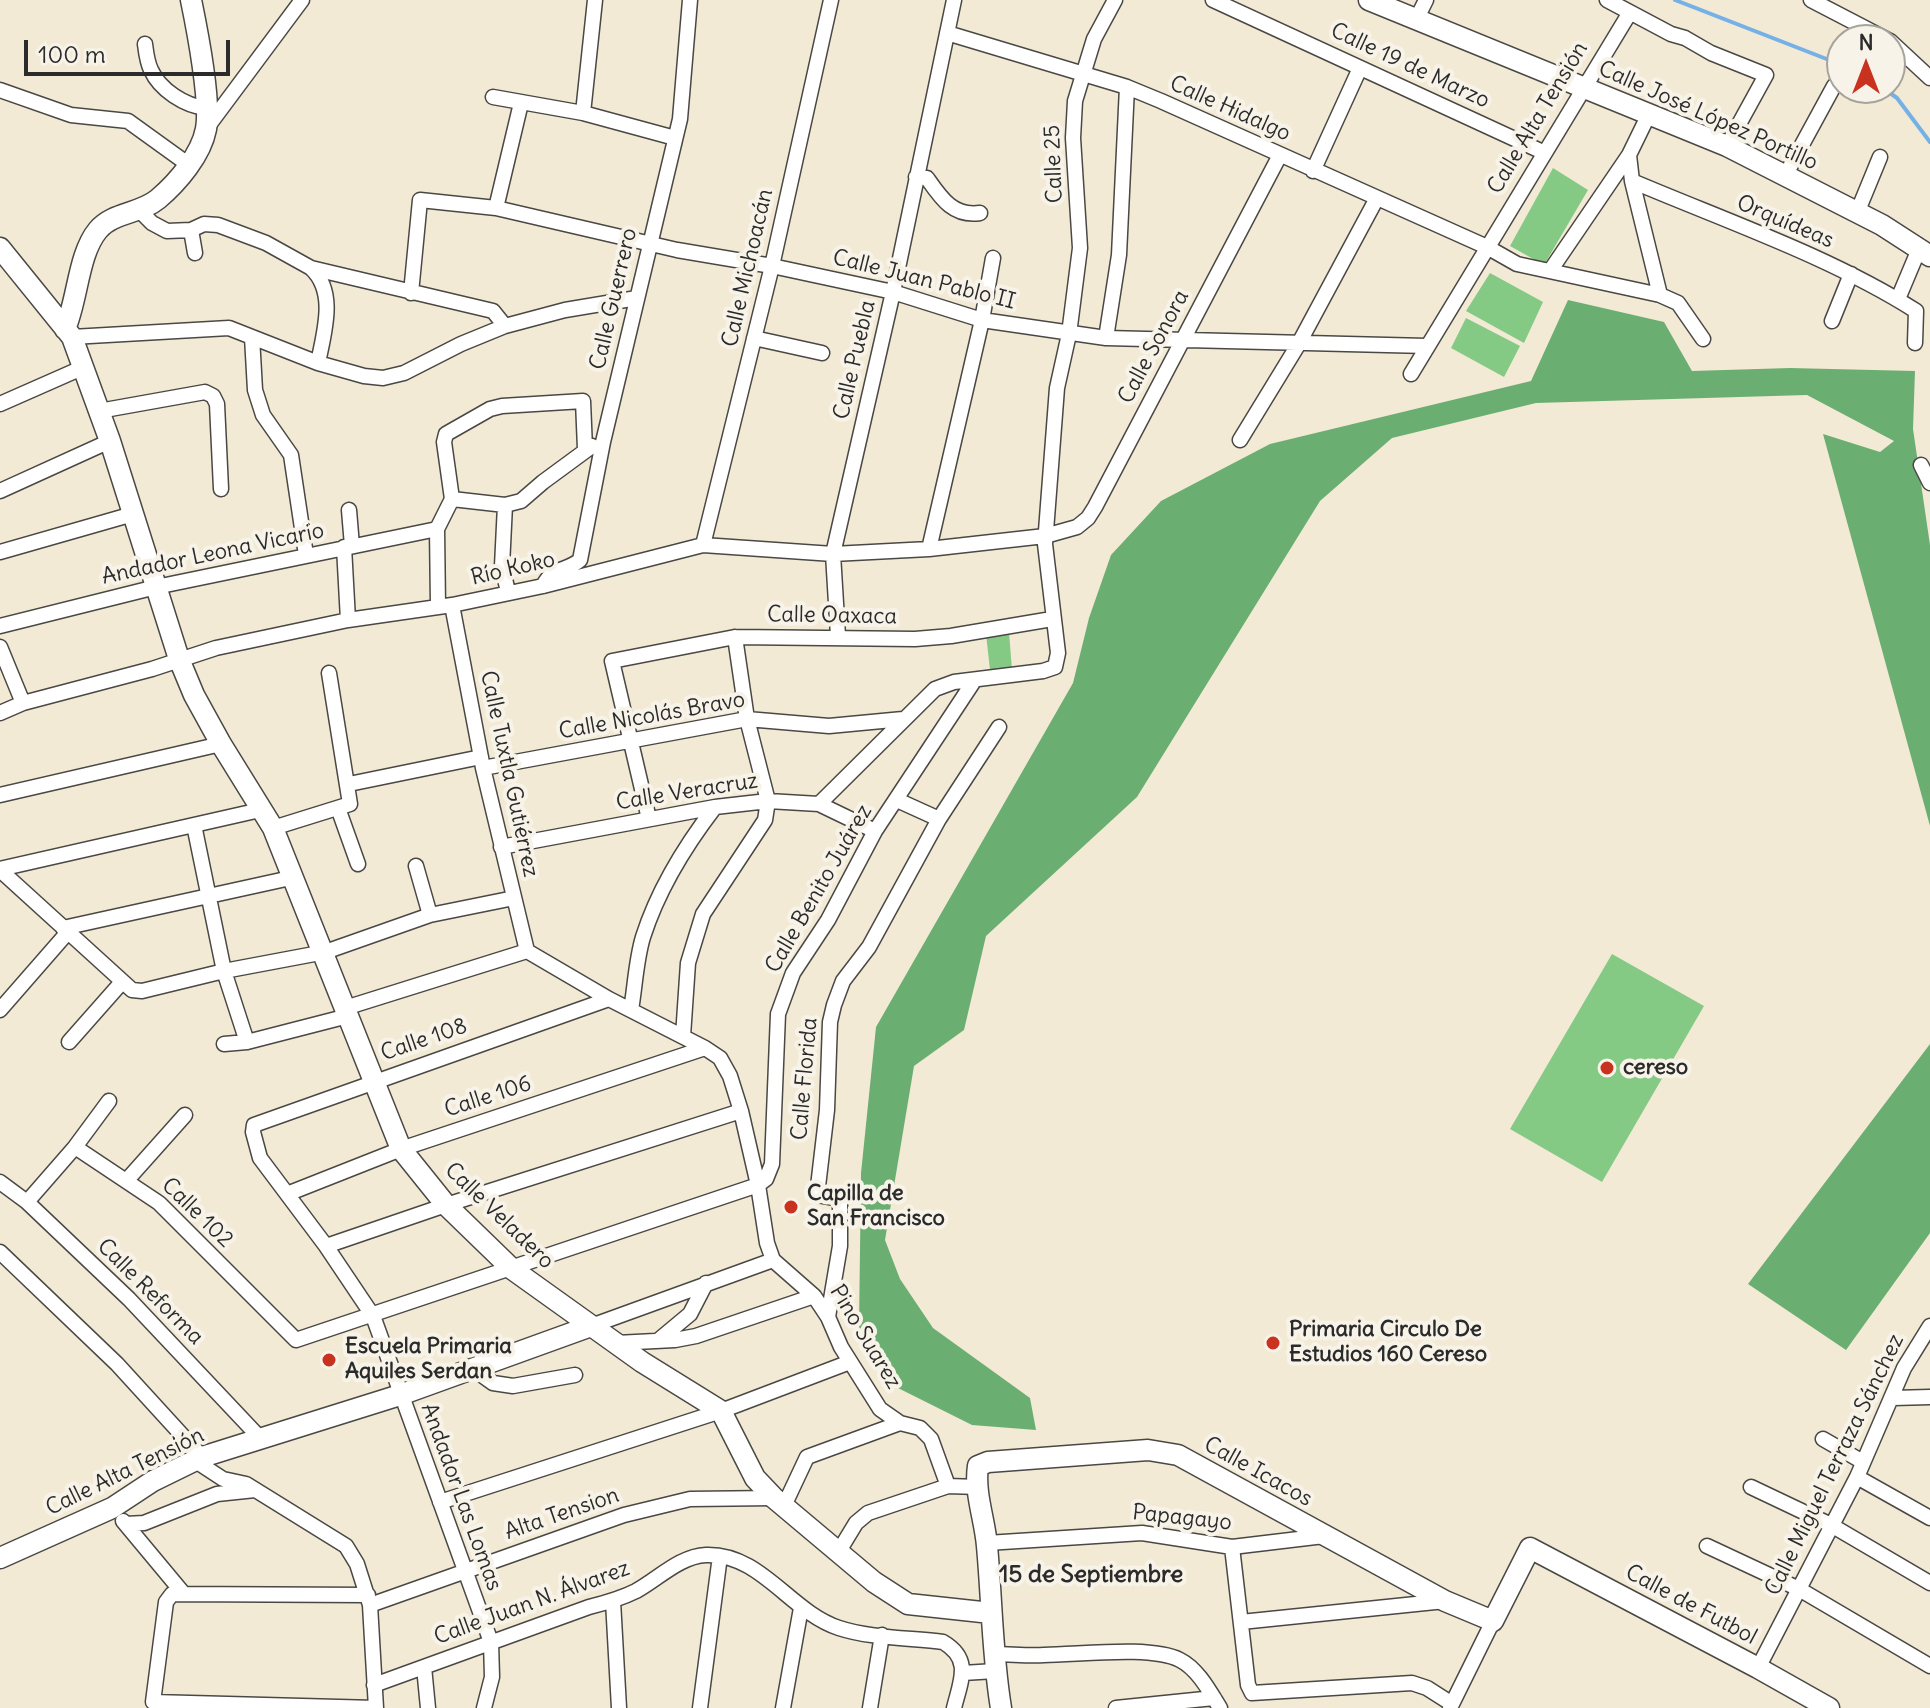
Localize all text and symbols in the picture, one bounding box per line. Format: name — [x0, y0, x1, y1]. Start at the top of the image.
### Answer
street label: Calle 19 de Marzo — [1326, 18, 1494, 114]
scale bar — [28, 24, 234, 74]
north arrow — [1826, 24, 1906, 104]
text: N — [1858, 28, 1874, 56]
street label: Calle Alta Tensión — [1482, 37, 1594, 199]
text: 100 m — [38, 39, 106, 69]
street label: Calle José López Portillo — [1594, 56, 1822, 176]
street label: Calle Hidalgo — [1165, 71, 1295, 147]
street label: Calle 25 — [1039, 124, 1069, 204]
street label: Calle Michoacán — [717, 186, 779, 350]
street label: Orquídeas — [1732, 190, 1838, 254]
street label: Calle Guerrero — [585, 226, 643, 372]
street label: Calle Juan Pablo II — [830, 245, 1018, 315]
street label: Calle Sonora — [1113, 286, 1195, 408]
street label: Calle Puebla — [828, 298, 882, 422]
street label: Andador Leona Vicario — [100, 518, 326, 590]
street label: Río Koko — [468, 547, 558, 591]
street label: Calle Oaxaca — [767, 602, 897, 630]
street label: Calle Tuxtla Gutiérrez — [474, 668, 544, 880]
street label: Calle Nicolás Bravo — [557, 687, 747, 745]
street label: Calle Veracruz — [614, 768, 760, 816]
street label: Calle Benito Juárez — [760, 800, 878, 978]
street label: Calle 108 — [377, 1013, 471, 1067]
street label: Calle Florida — [786, 1017, 824, 1141]
place label: cereso — [1623, 1055, 1688, 1081]
marker: cereso — [1598, 1059, 1616, 1077]
street label: Calle 106 — [441, 1071, 535, 1123]
street label: Calle Veladero — [439, 1157, 559, 1275]
street label: Calle 102 — [156, 1173, 238, 1253]
place label: Capilla de San Francisco — [807, 1181, 945, 1232]
marker: Capilla de San Francisco — [782, 1198, 800, 1216]
street label: Calle Reforma — [91, 1233, 209, 1351]
street label: Pino Suarez — [824, 1280, 906, 1394]
place label: Primaria Circulo De Estudios 160 Cereso — [1289, 1317, 1487, 1368]
street label: Calle Miguel Terraza Sánchez — [1760, 1330, 1910, 1600]
place label: Escuela Primaria Aquiles Serdan — [345, 1334, 512, 1386]
marker: Primaria Circulo De Estudios 160 Cereso — [1264, 1334, 1282, 1352]
marker: Escuela Primaria Aquiles Serdan — [320, 1351, 338, 1369]
street label: Andador Las Lomas — [415, 1400, 507, 1594]
street label: Calle Alta Tensión — [42, 1422, 208, 1522]
street label: Calle Icacos — [1199, 1431, 1317, 1513]
street label: Alta Tension — [502, 1482, 622, 1546]
street label: Papagayo — [1131, 1500, 1233, 1536]
street label: Calle Juan N. Álvarez — [431, 1555, 633, 1651]
street label: Calle de Futbol — [1621, 1559, 1761, 1651]
district label: 15 de Septiembre — [999, 1561, 1183, 1589]

